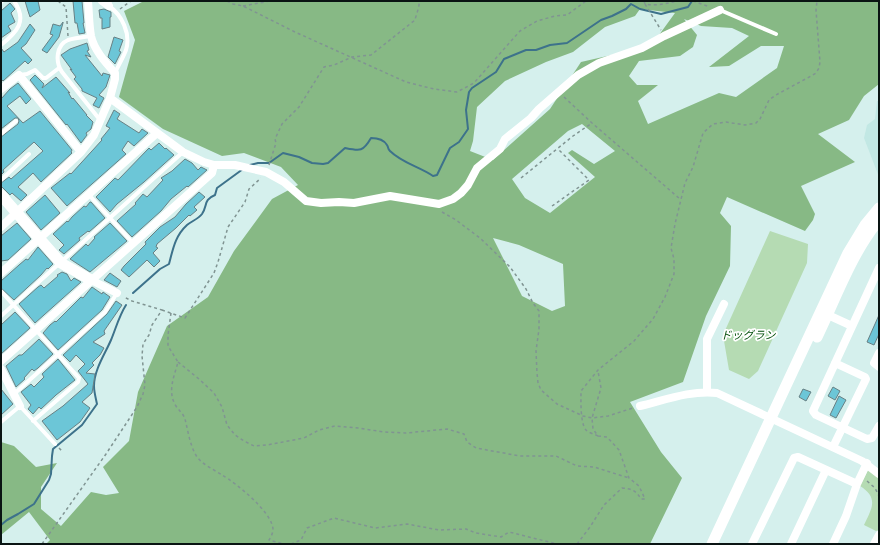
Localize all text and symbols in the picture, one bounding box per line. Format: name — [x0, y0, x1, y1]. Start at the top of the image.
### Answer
park label: ドッグラン — [721, 329, 776, 341]

